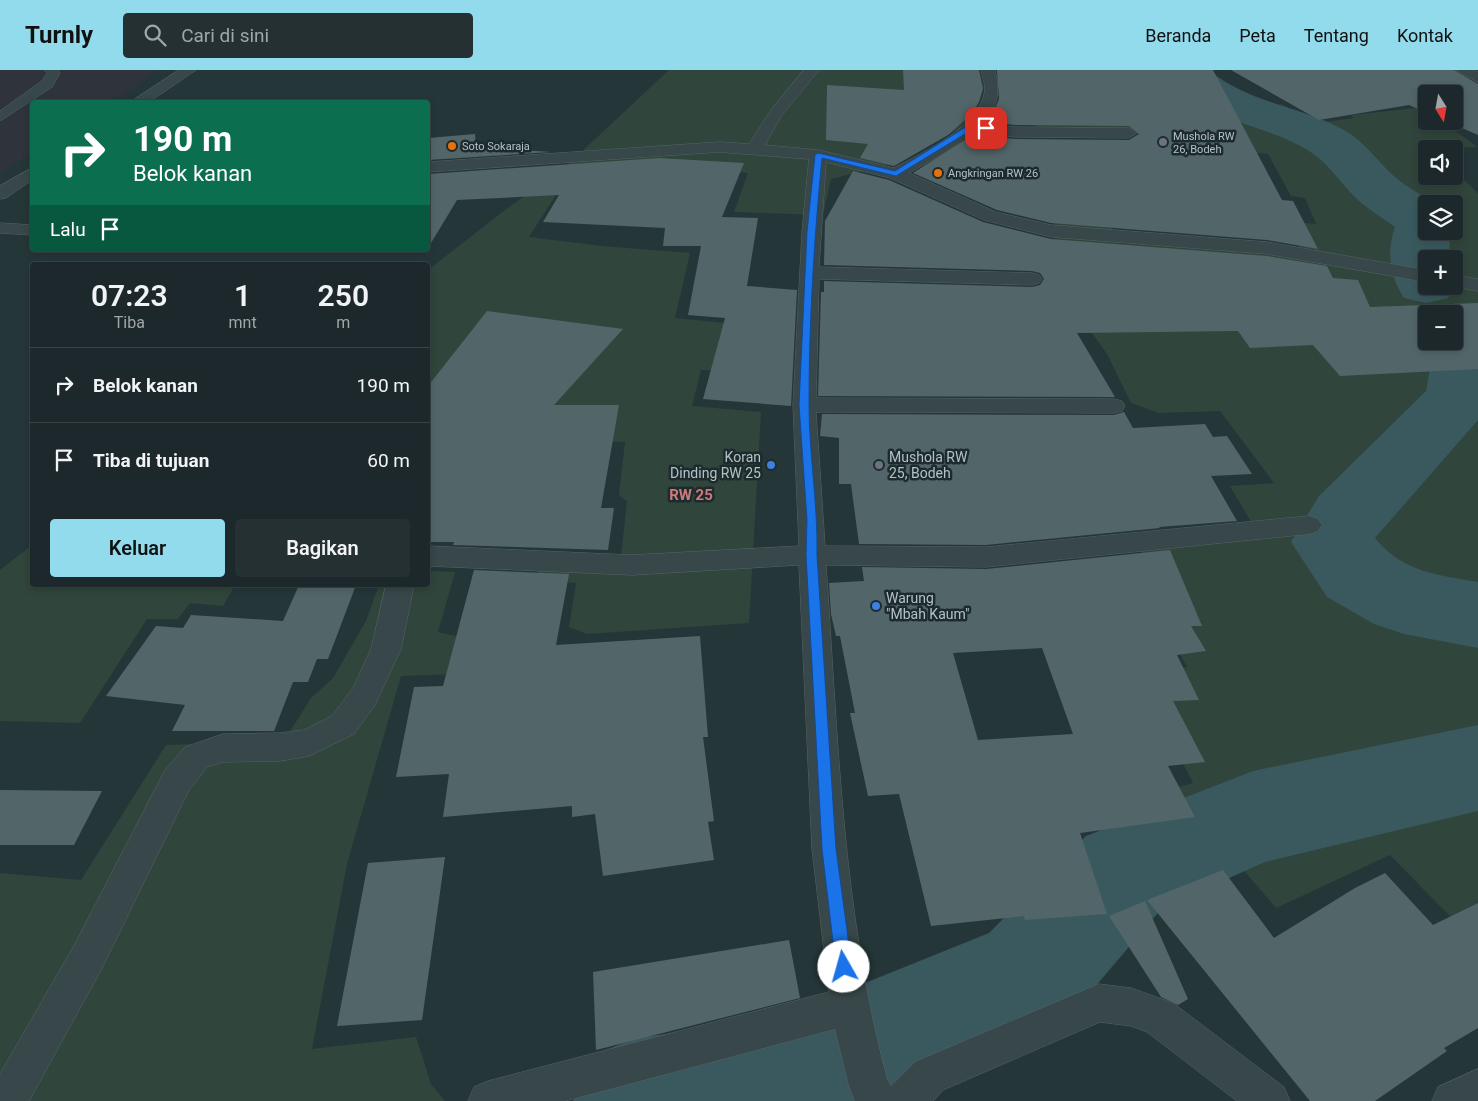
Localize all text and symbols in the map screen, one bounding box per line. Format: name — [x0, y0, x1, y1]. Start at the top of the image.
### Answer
search box — [123, 13, 473, 58]
text: Turnly — [25, 21, 93, 49]
icon: search — [141, 21, 169, 49]
text: Cari di sini — [181, 24, 269, 47]
text: Beranda — [1145, 25, 1211, 46]
text: Peta — [1239, 25, 1276, 46]
text: Tentang — [1304, 25, 1369, 46]
text: Kontak — [1397, 25, 1453, 46]
north arrow — [1418, 85, 1462, 130]
map controls — [1418, 85, 1463, 350]
pin — [965, 107, 1007, 149]
icon: arrive — [972, 114, 1000, 142]
text: 190 m — [133, 119, 232, 160]
icon: right — [50, 120, 115, 185]
place label: Mushola RW 26, Bodeh — [1173, 130, 1235, 156]
marker: Mushola RW 26, Bodeh — [1157, 136, 1169, 148]
marker: Soto Sokaraja — [446, 140, 458, 152]
place label: Soto Sokaraja — [462, 140, 530, 153]
button: sound — [1418, 140, 1463, 185]
text: Belok kanan — [133, 161, 252, 186]
marker: Angkringan RW 26 — [932, 167, 944, 179]
place label: Angkringan RW 26 — [948, 167, 1038, 180]
button: layers — [1418, 195, 1463, 240]
icon: arrive — [96, 215, 124, 243]
text: Lalu — [50, 218, 86, 241]
button: + — [1418, 250, 1463, 295]
text: 07:23 — [91, 278, 168, 313]
text: 1 — [234, 278, 251, 313]
text: 250 — [318, 278, 369, 313]
button: − — [1418, 305, 1463, 350]
text: Tiba — [114, 313, 145, 332]
text: mnt — [229, 313, 257, 332]
text: m — [336, 313, 350, 332]
icon: right — [50, 371, 78, 399]
text: Belok kanan — [93, 374, 198, 397]
text: 190 m — [357, 374, 410, 397]
icon: arrive — [50, 446, 78, 474]
text: Tiba di tujuan — [93, 449, 209, 472]
text: 60 m — [367, 449, 410, 472]
place label: Koran Dinding RW 25 — [670, 449, 761, 481]
place label: Mushola RW 25, Bodeh — [889, 449, 968, 481]
marker: Koran Dinding RW 25 — [765, 459, 777, 471]
marker: Mushola RW 25, Bodeh — [873, 459, 885, 471]
district label: RW 25 — [669, 486, 713, 504]
button: Keluar — [50, 519, 225, 577]
button: Bagikan — [235, 519, 410, 577]
place label: Warung "Mbah Kaum" — [886, 590, 970, 622]
marker: Warung "Mbah Kaum" — [870, 600, 882, 612]
position arrow — [817, 940, 869, 992]

